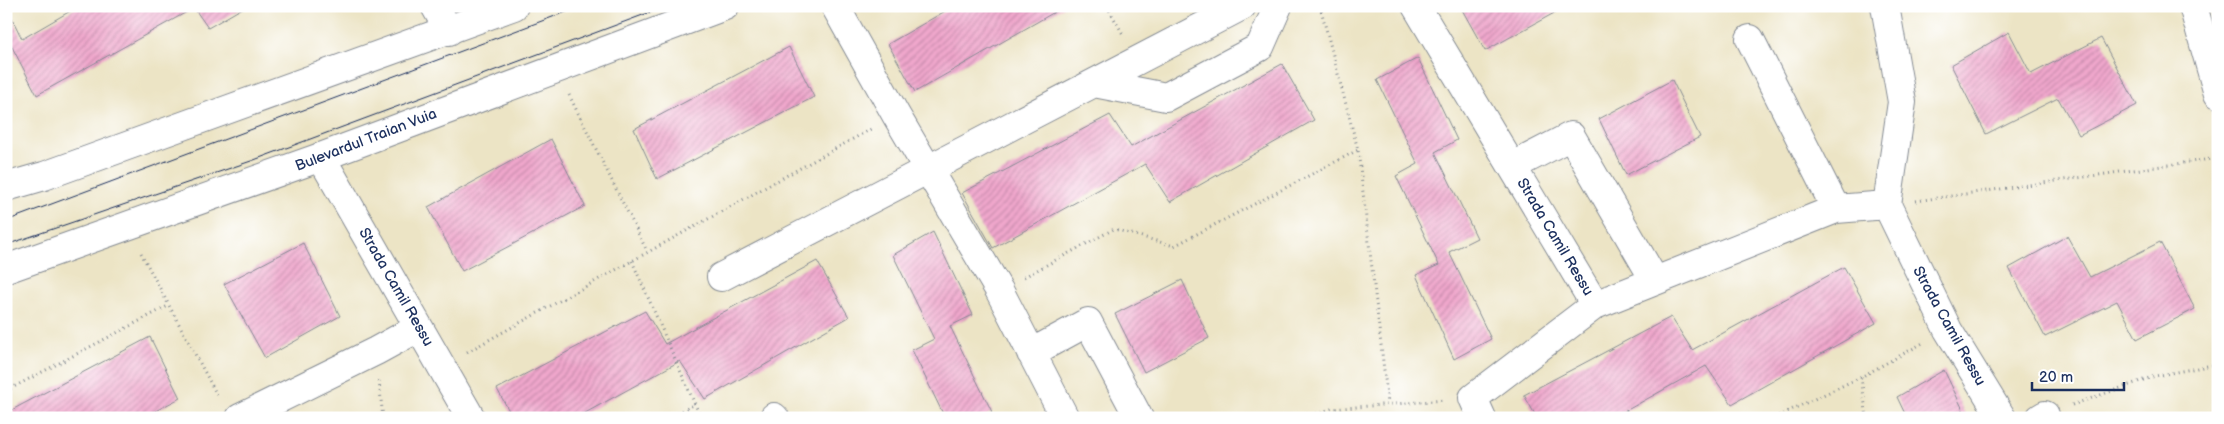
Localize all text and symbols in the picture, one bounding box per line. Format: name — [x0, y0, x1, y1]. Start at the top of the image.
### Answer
street label: Bulevardul Traian Vuia — [293, 104, 439, 176]
street label: Strada Camil Ressu — [1512, 175, 1598, 299]
street label: Strada Camil Ressu — [354, 224, 438, 350]
street label: Strada Camil Ressu — [1908, 263, 1990, 389]
scale bar — [2032, 359, 2124, 391]
text: 20 m — [2039, 368, 2073, 387]

